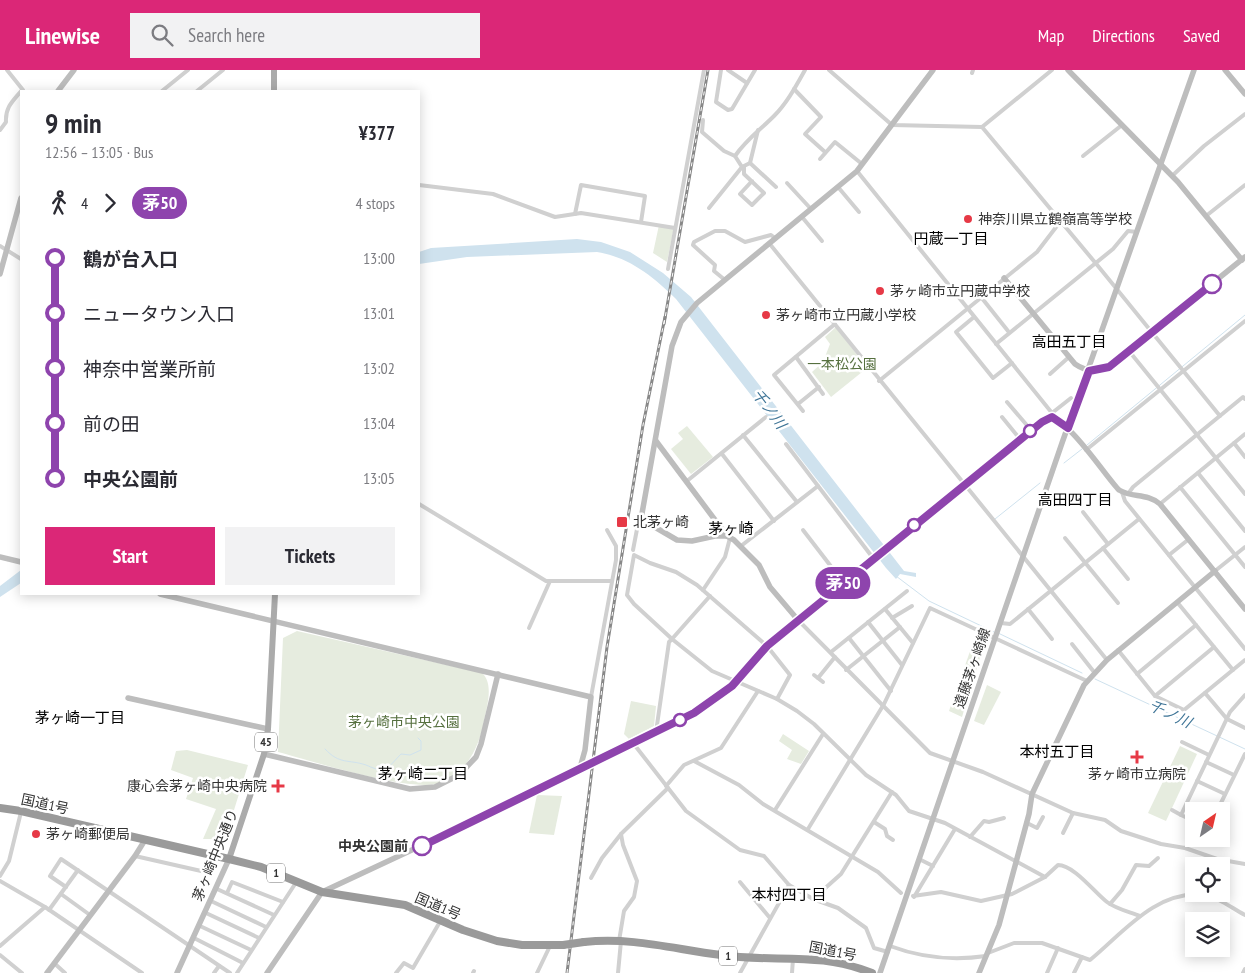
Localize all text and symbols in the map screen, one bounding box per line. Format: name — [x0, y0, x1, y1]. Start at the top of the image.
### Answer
search box — [130, 13, 480, 58]
text: Linewise — [25, 20, 100, 51]
icon: search — [148, 21, 176, 49]
text: Search here — [188, 23, 265, 47]
text: Map — [1038, 24, 1064, 47]
text: Directions — [1092, 24, 1155, 47]
text: Saved — [1183, 24, 1220, 47]
text: 9 min — [45, 104, 102, 141]
text: ¥377 — [359, 121, 395, 145]
text: 12:56 – 13:05 · Bus — [45, 142, 153, 162]
icon: walk — [45, 189, 73, 217]
icon: forward — [96, 189, 124, 217]
text: 茅50 — [142, 191, 177, 214]
text: 4 — [81, 193, 88, 213]
text: 4 stops — [355, 193, 395, 213]
place label: 神奈川県立鶴嶺高等学校 — [978, 210, 1132, 228]
marker: 神奈川県立鶴嶺高等学校 — [962, 213, 974, 225]
district label: 円蔵一丁目 — [913, 229, 989, 248]
text: 鶴が台入口 — [83, 247, 178, 271]
text: 13:00 — [363, 248, 395, 268]
unlabelled marker — [1202, 274, 1222, 294]
place label: 茅ヶ崎市立円蔵中学校 — [890, 282, 1030, 300]
marker: 茅ヶ崎市立円蔵中学校 — [874, 285, 886, 297]
text: ニュータウン入口 — [83, 302, 235, 326]
text: 13:01 — [363, 303, 395, 323]
place label: 茅ヶ崎市立円蔵小学校 — [776, 306, 916, 324]
marker: 茅ヶ崎市立円蔵小学校 — [760, 309, 772, 321]
district label: 高田五丁目 — [1031, 332, 1107, 351]
park label: 一本松公園 — [807, 355, 877, 373]
text: 神奈中営業所前 — [83, 357, 216, 381]
text: 13:02 — [363, 358, 395, 378]
water label: 千ノ川 — [748, 385, 792, 434]
text: 前の田 — [83, 412, 140, 436]
text: 13:04 — [363, 413, 395, 433]
unlabelled marker — [1023, 424, 1037, 438]
text: 中央公園前 — [83, 467, 178, 491]
text: 13:05 — [363, 468, 395, 488]
district label: 高田四丁目 — [1037, 490, 1113, 509]
place label: 北茅ヶ崎 — [633, 513, 689, 531]
marker: 北茅ヶ崎 — [615, 515, 629, 529]
unlabelled marker — [907, 518, 921, 532]
district label: 茅ヶ崎 — [708, 519, 754, 538]
button: Start — [45, 527, 215, 585]
button: Tickets — [225, 527, 395, 585]
line badge: 茅50 — [814, 567, 872, 599]
text: 茅50 — [825, 571, 861, 594]
street label: 遠藤茅ヶ崎線 — [950, 625, 994, 711]
water label: 千ノ川 — [1146, 695, 1196, 733]
district label: 茅ヶ崎一丁目 — [35, 708, 125, 727]
park label: 茅ヶ崎市中央公園 — [348, 713, 460, 731]
unlabelled marker — [673, 713, 687, 727]
road number: 45 — [255, 732, 277, 752]
district label: 本村五丁目 — [1019, 742, 1095, 761]
marker: 茅ヶ崎市立病院 — [1130, 750, 1144, 764]
district label: 茅ヶ崎二丁目 — [378, 764, 468, 783]
place label: 茅ヶ崎市立病院 — [1088, 765, 1186, 783]
place label: 康心会茅ヶ崎中央病院 — [127, 777, 267, 795]
marker: 康心会茅ヶ崎中央病院 — [271, 779, 285, 793]
street label: 国道1号 — [20, 790, 70, 818]
north arrow — [1185, 802, 1230, 848]
map controls — [1185, 802, 1230, 957]
street label: 茅ヶ崎中央通り — [188, 806, 242, 904]
place label: 茅ヶ崎郵便局 — [46, 825, 130, 843]
marker: 茅ヶ崎郵便局 — [30, 828, 42, 840]
marker: 中央公園前 — [412, 836, 432, 856]
place label: 中央公園前 — [338, 837, 408, 855]
button: locate — [1185, 857, 1230, 902]
road number: 1 — [267, 864, 285, 882]
district label: 本村四丁目 — [751, 885, 827, 904]
street label: 国道1号 — [412, 888, 464, 924]
button: layers — [1185, 912, 1230, 957]
street label: 国道1号 — [808, 938, 858, 964]
road number: 1 — [719, 946, 737, 966]

